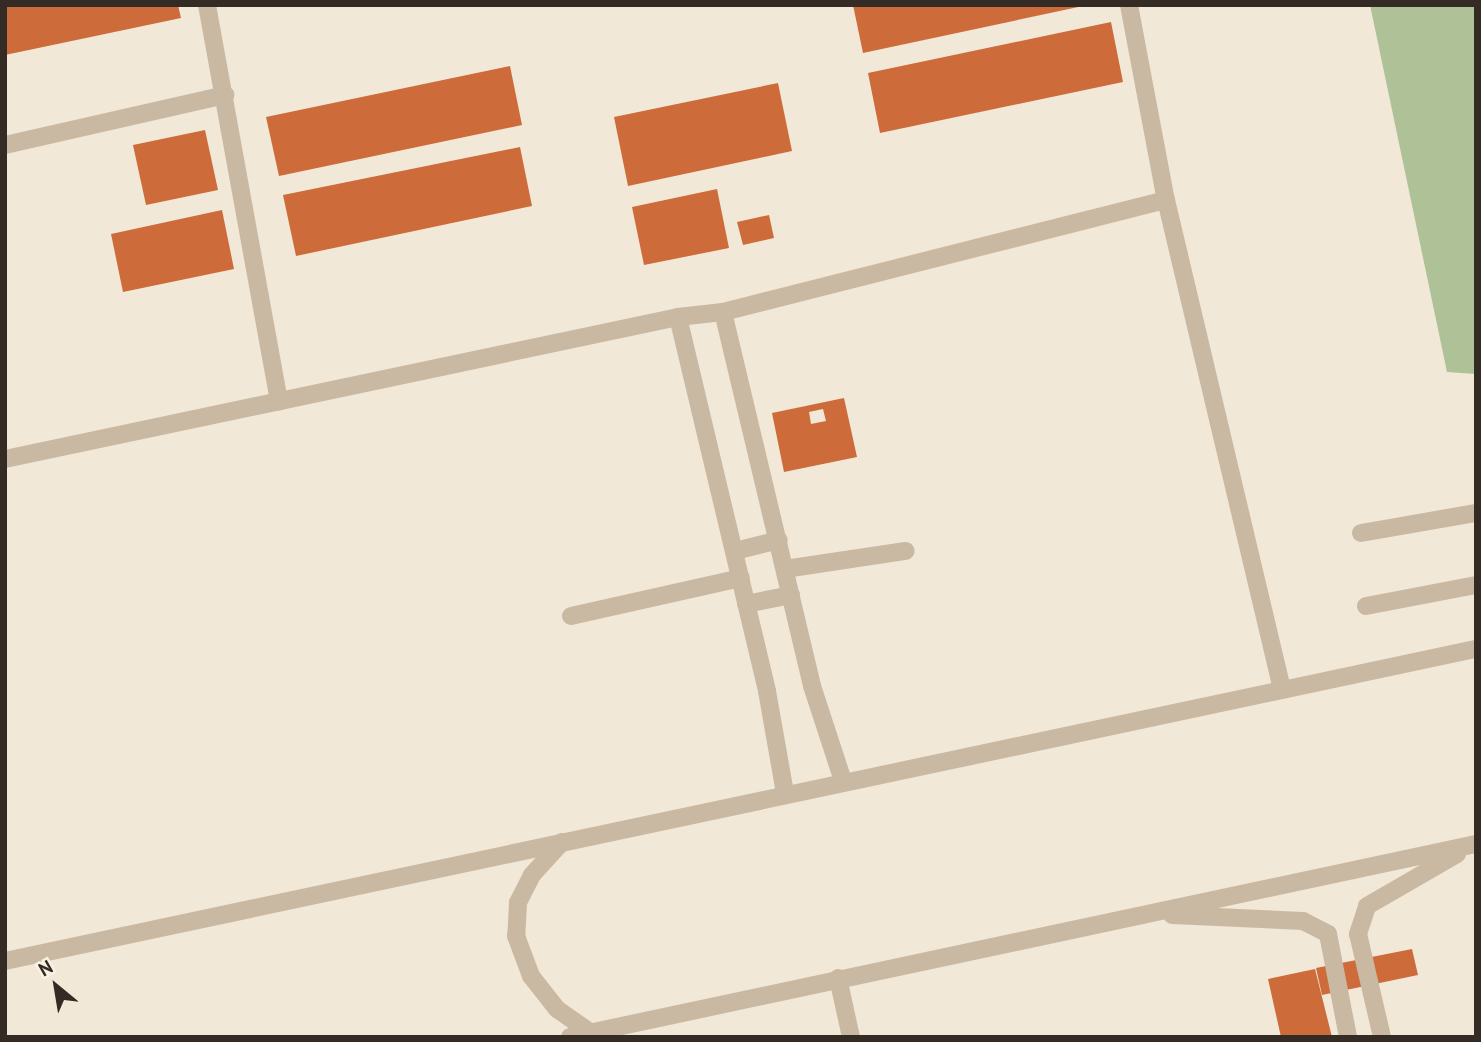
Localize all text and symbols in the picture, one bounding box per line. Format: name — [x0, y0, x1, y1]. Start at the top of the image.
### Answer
north arrow — [21, 951, 91, 1021]
text: N — [34, 954, 57, 981]

